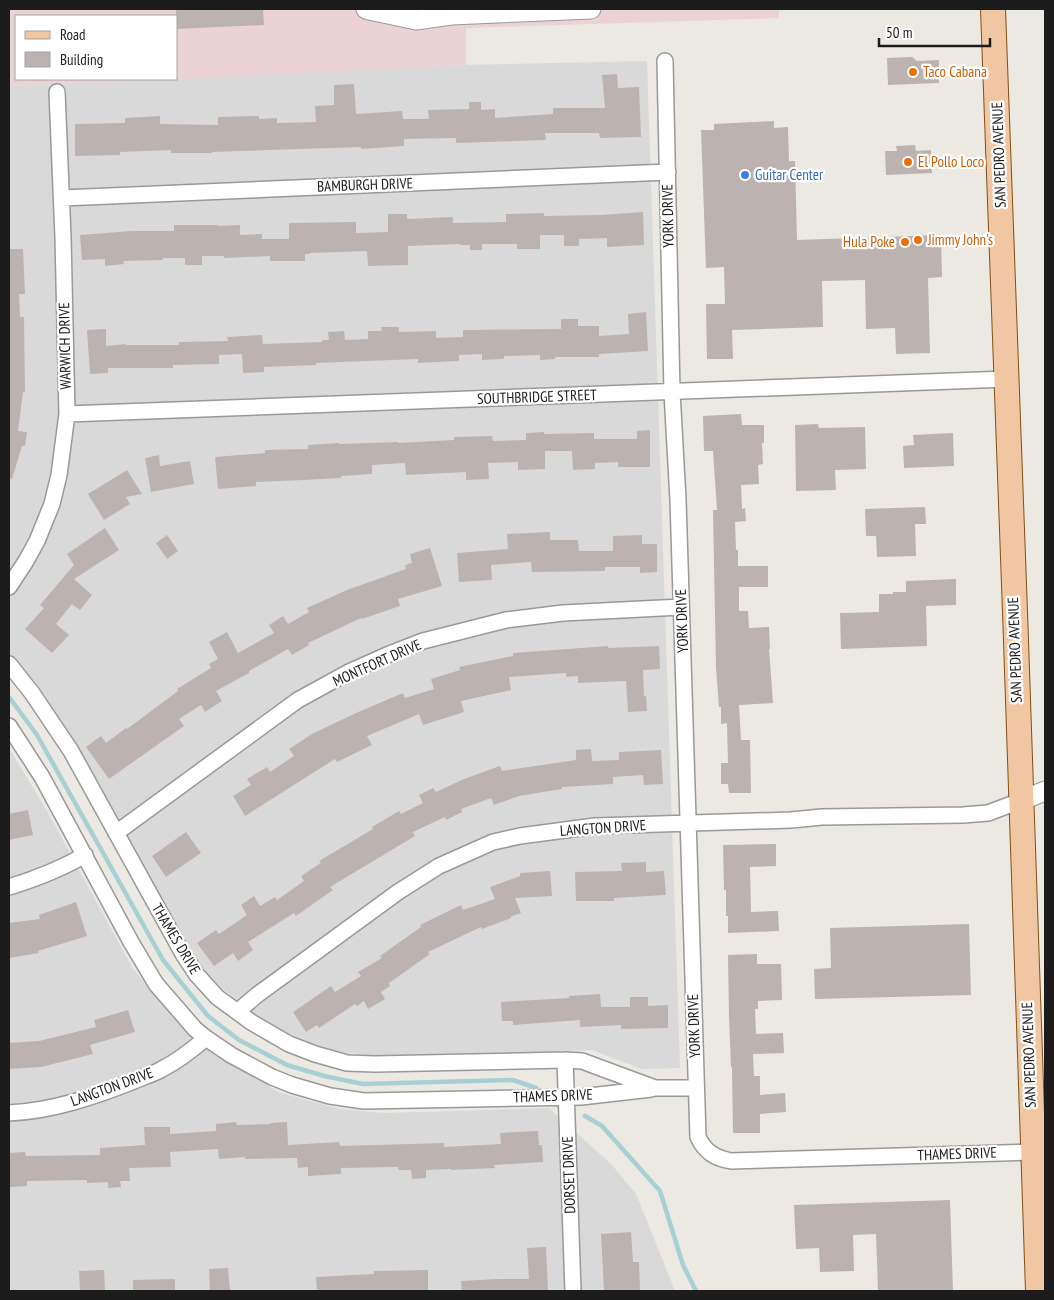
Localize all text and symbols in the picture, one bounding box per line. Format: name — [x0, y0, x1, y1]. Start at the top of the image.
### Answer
legend — [15, 15, 178, 80]
scale bar — [879, 15, 990, 47]
text: 50 m — [886, 23, 912, 42]
text: Road — [60, 25, 86, 44]
text: Building — [60, 50, 103, 69]
place label: Taco Cabana — [923, 62, 987, 81]
marker: Taco Cabana — [907, 66, 919, 78]
street label: SAN PEDRO AVENUE — [987, 102, 1010, 208]
place label: El Pollo Loco — [918, 152, 984, 171]
marker: El Pollo Loco — [902, 156, 914, 168]
place label: Guitar Center — [755, 165, 824, 184]
marker: Guitar Center — [739, 169, 751, 181]
street label: BAMBURGH DRIVE — [317, 173, 413, 196]
street label: YORK DRIVE — [657, 184, 678, 248]
place label: Jimmy John's — [927, 230, 993, 249]
place label: Hula Poke — [843, 232, 895, 251]
marker: Jimmy John's — [912, 234, 924, 246]
marker: Hula Poke — [899, 236, 911, 248]
street label: WARWICH DRIVE — [54, 302, 75, 390]
street label: SOUTHBRIDGE STREET — [477, 385, 597, 408]
street label: YORK DRIVE — [671, 589, 692, 653]
street label: SAN PEDRO AVENUE — [1003, 597, 1026, 703]
street label: MONTFORT DRIVE — [330, 635, 424, 691]
street label: LANGTON DRIVE — [559, 815, 647, 840]
street label: THAMES DRIVE — [148, 900, 205, 978]
street label: YORK DRIVE — [683, 994, 704, 1058]
street label: SAN PEDRO AVENUE — [1017, 1002, 1040, 1108]
street label: LANGTON DRIVE — [68, 1063, 156, 1110]
street label: THAMES DRIVE — [513, 1085, 593, 1106]
street label: DORSET DRIVE — [558, 1136, 579, 1214]
street label: THAMES DRIVE — [917, 1143, 997, 1164]

